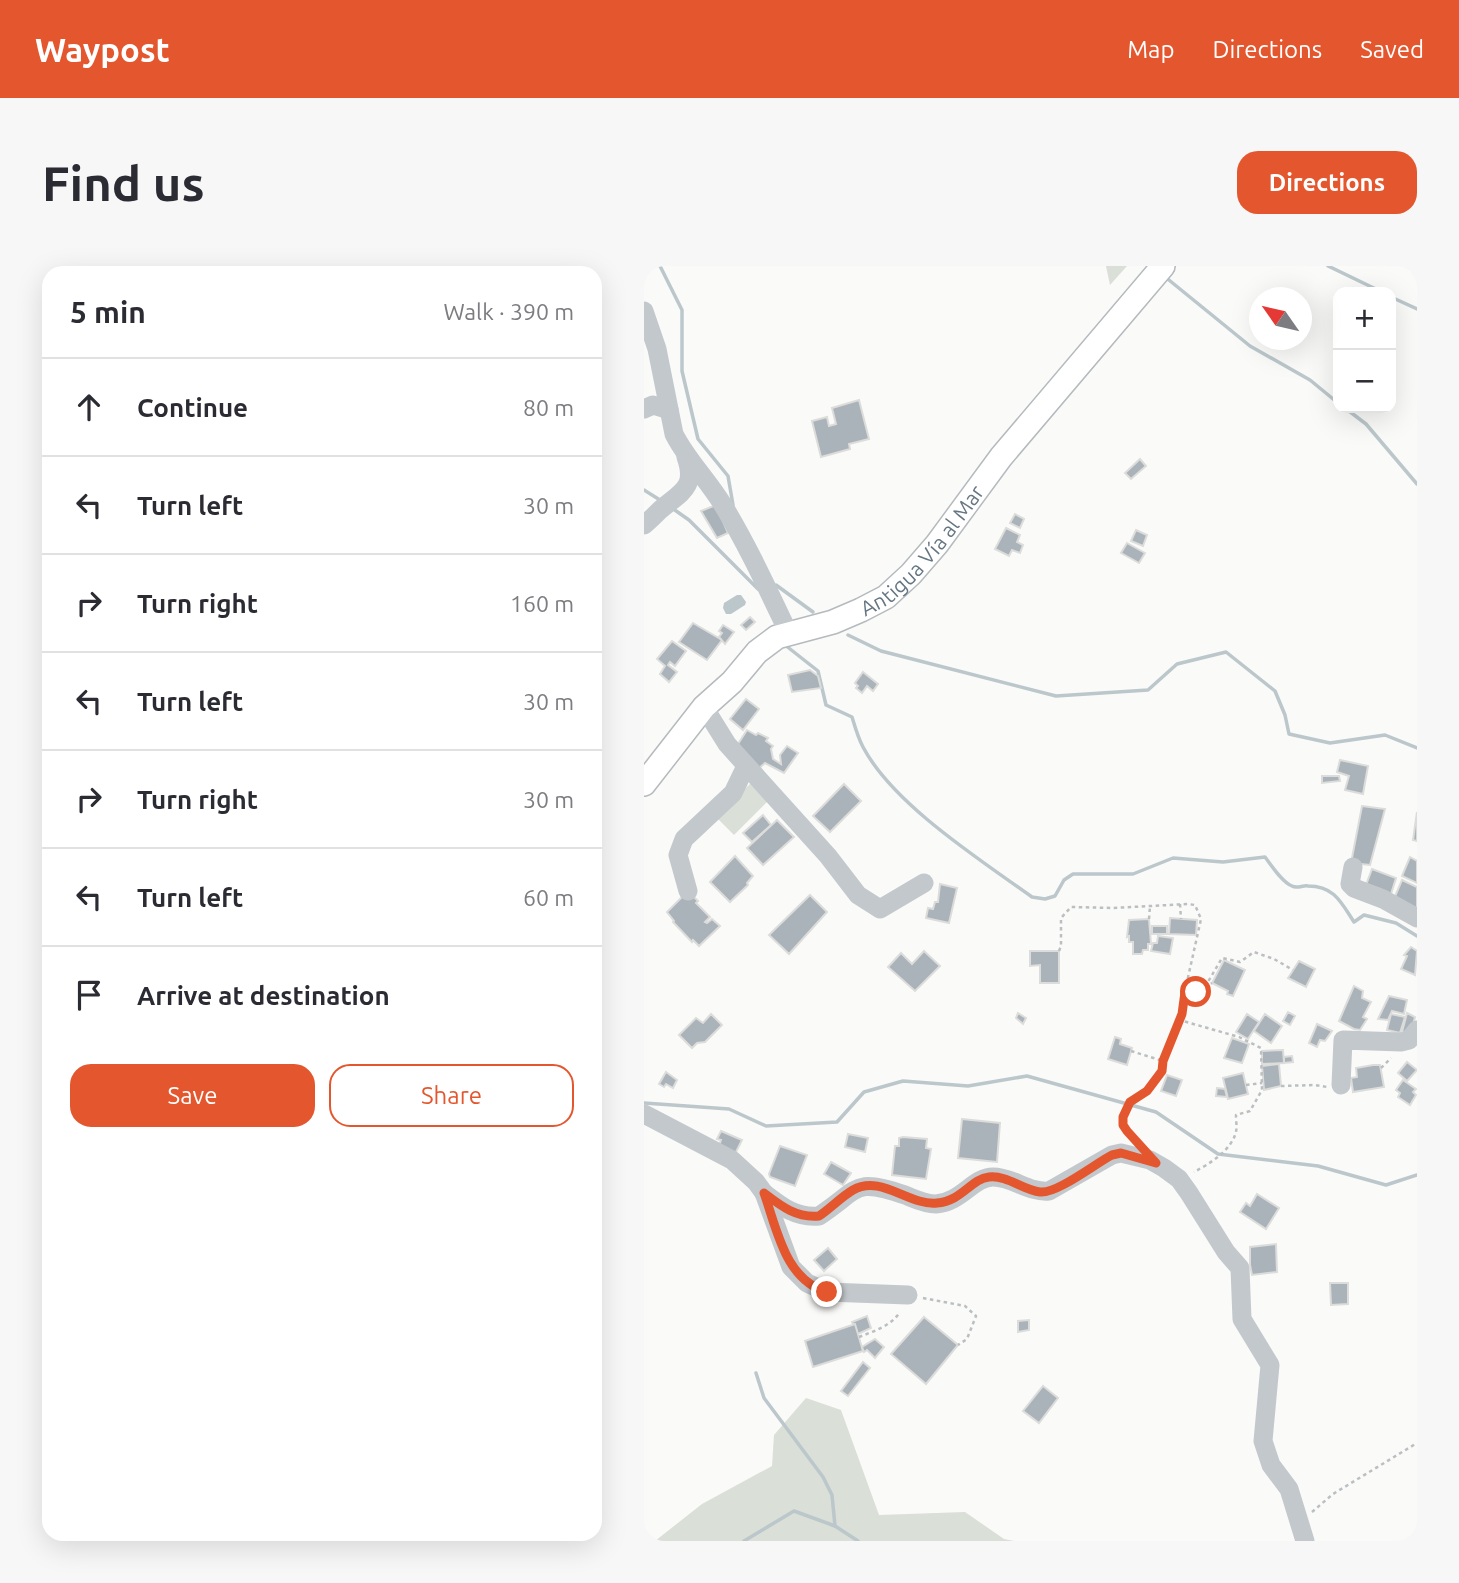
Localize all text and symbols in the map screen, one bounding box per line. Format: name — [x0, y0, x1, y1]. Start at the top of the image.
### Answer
text: Waypost — [35, 31, 170, 68]
text: Map — [1127, 36, 1174, 63]
text: Directions — [1212, 36, 1322, 63]
text: Saved — [1360, 36, 1424, 63]
button: Directions — [1237, 151, 1417, 214]
text: Find us — [42, 155, 205, 210]
north arrow — [1249, 287, 1312, 350]
map controls — [1333, 287, 1396, 413]
button: + — [1333, 287, 1396, 350]
text: 5 min — [70, 295, 146, 329]
text: Walk · 390 m — [443, 299, 574, 324]
button: − — [1333, 350, 1396, 413]
icon: ahead — [70, 388, 108, 426]
text: Continue — [137, 393, 248, 422]
text: 80 m — [523, 395, 574, 420]
street label: Antigua Vía al Mar — [856, 480, 988, 620]
icon: left — [70, 486, 108, 524]
text: Turn left — [137, 491, 243, 520]
text: 30 m — [523, 493, 574, 518]
icon: right — [70, 584, 108, 622]
text: Turn right — [137, 589, 258, 618]
text: 160 m — [510, 591, 574, 616]
icon: left — [70, 682, 108, 720]
text: Turn left — [137, 687, 243, 716]
text: 30 m — [523, 689, 574, 714]
icon: right — [70, 780, 108, 818]
text: Turn right — [137, 785, 258, 814]
text: 30 m — [523, 787, 574, 812]
icon: left — [70, 878, 108, 916]
text: Turn left — [137, 883, 243, 912]
text: 60 m — [523, 885, 574, 910]
icon: arrive — [70, 976, 108, 1014]
route start — [1180, 976, 1211, 1007]
text: Arrive at destination — [137, 981, 390, 1010]
button: Save — [70, 1064, 315, 1127]
button: Share — [329, 1064, 574, 1127]
route end — [811, 1276, 842, 1307]

